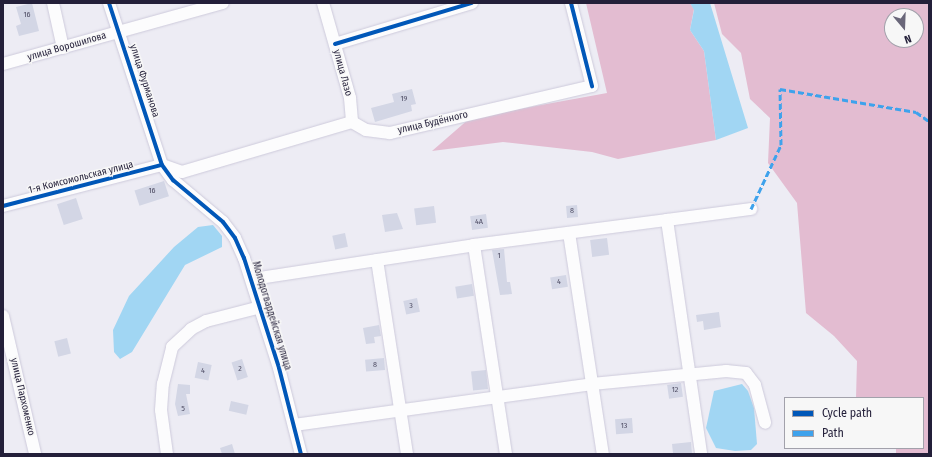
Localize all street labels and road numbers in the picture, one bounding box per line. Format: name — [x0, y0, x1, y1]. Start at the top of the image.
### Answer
street label: улица Ворошилова — [26, 30, 108, 64]
street label: улица Фурманова — [127, 43, 161, 119]
street label: улица Лазо — [330, 48, 354, 98]
street label: улица Будённого — [397, 109, 469, 137]
street label: 1-я Комсомольская улица — [27, 159, 135, 197]
street label: Молодогвардейская улица — [249, 260, 293, 372]
street label: улица Пархоменко — [7, 357, 37, 437]

